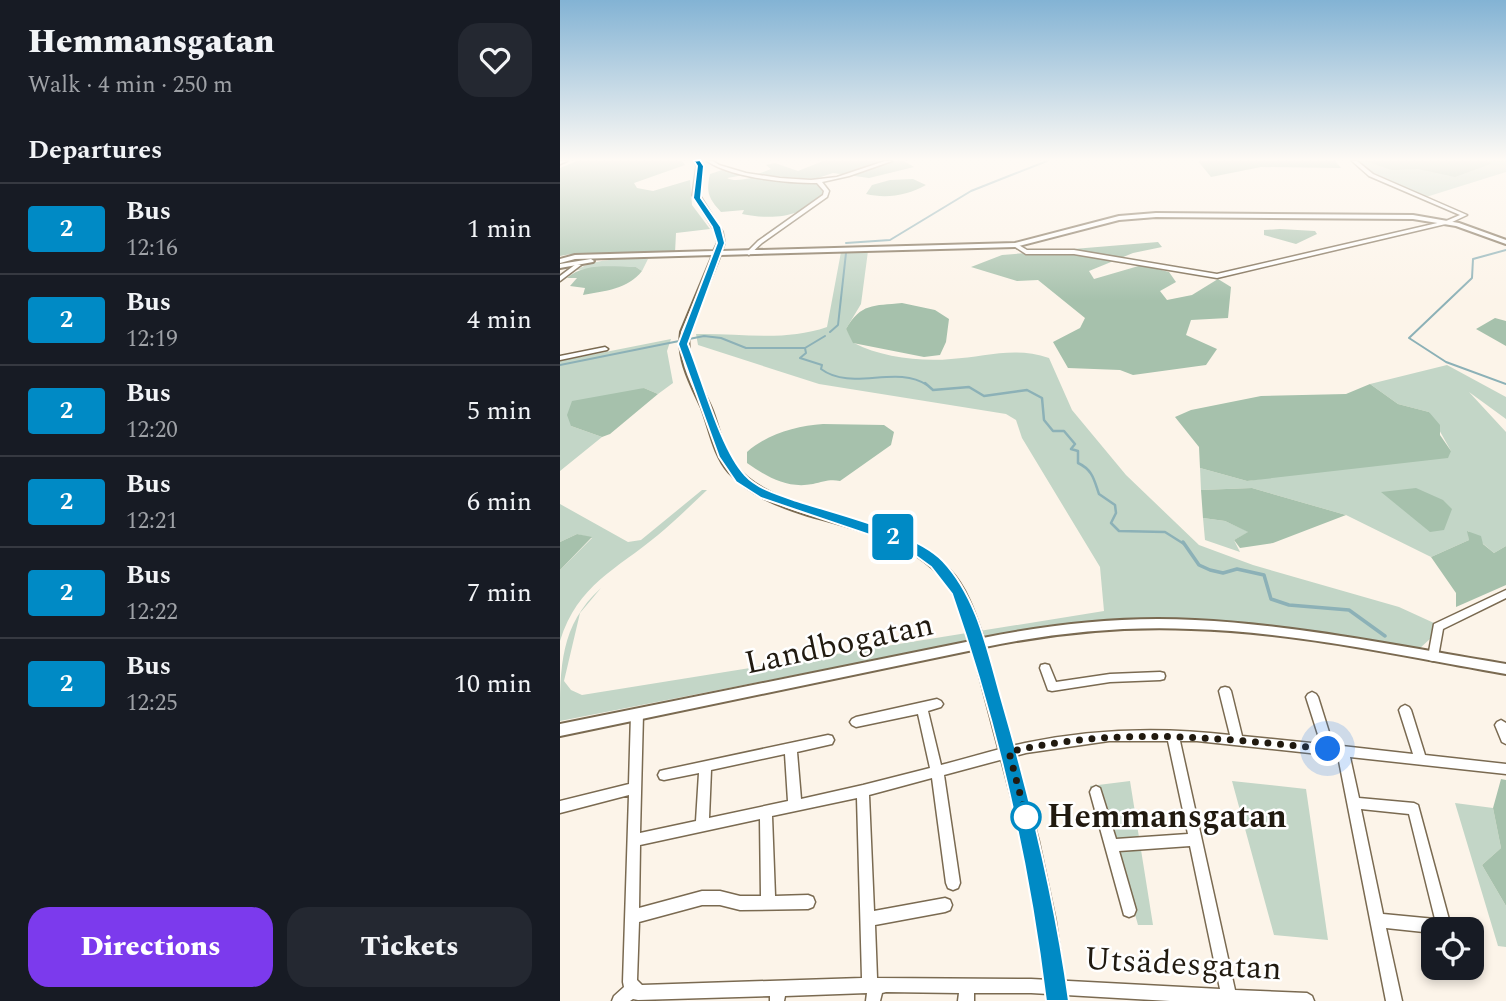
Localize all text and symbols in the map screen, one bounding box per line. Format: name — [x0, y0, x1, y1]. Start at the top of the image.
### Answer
text: Hemmansgatan — [28, 17, 275, 67]
button: heart — [458, 23, 532, 97]
text: Walk · 4 min · 250 m — [28, 68, 233, 103]
text: Departures — [28, 130, 162, 170]
text: Bus — [126, 191, 171, 231]
text: 1 min — [467, 209, 532, 249]
text: 2 — [60, 211, 73, 247]
text: 12:16 — [126, 231, 178, 266]
text: Bus — [126, 282, 171, 322]
text: 4 min — [467, 300, 532, 340]
text: 2 — [60, 302, 73, 338]
text: 12:19 — [126, 322, 178, 357]
text: Bus — [126, 373, 171, 413]
text: 5 min — [467, 391, 532, 431]
text: 2 — [60, 393, 73, 429]
text: 12:20 — [126, 413, 178, 448]
text: Bus — [126, 464, 171, 504]
text: 6 min — [467, 482, 532, 522]
text: 2 — [60, 484, 73, 520]
text: 12:21 — [126, 504, 178, 539]
line badge: 2 — [870, 514, 916, 560]
text: 2 — [886, 519, 900, 555]
text: Bus — [126, 555, 171, 595]
text: 7 min — [467, 573, 532, 613]
text: 2 — [60, 575, 73, 611]
text: 12:22 — [126, 595, 178, 630]
street label: Landbogatan — [740, 600, 938, 688]
text: Bus — [126, 646, 171, 686]
text: 10 min — [454, 664, 532, 704]
text: 2 — [60, 666, 73, 702]
text: 12:25 — [126, 686, 178, 721]
your location — [1310, 731, 1345, 766]
place label: Hemmansgatan — [1047, 792, 1287, 842]
marker: Hemmansgatan — [1011, 802, 1041, 832]
button: Directions — [28, 907, 273, 987]
button: Tickets — [287, 907, 532, 987]
map controls — [1421, 917, 1484, 980]
button: locate — [1421, 917, 1484, 980]
street label: Utsädesgatan — [1083, 934, 1283, 994]

